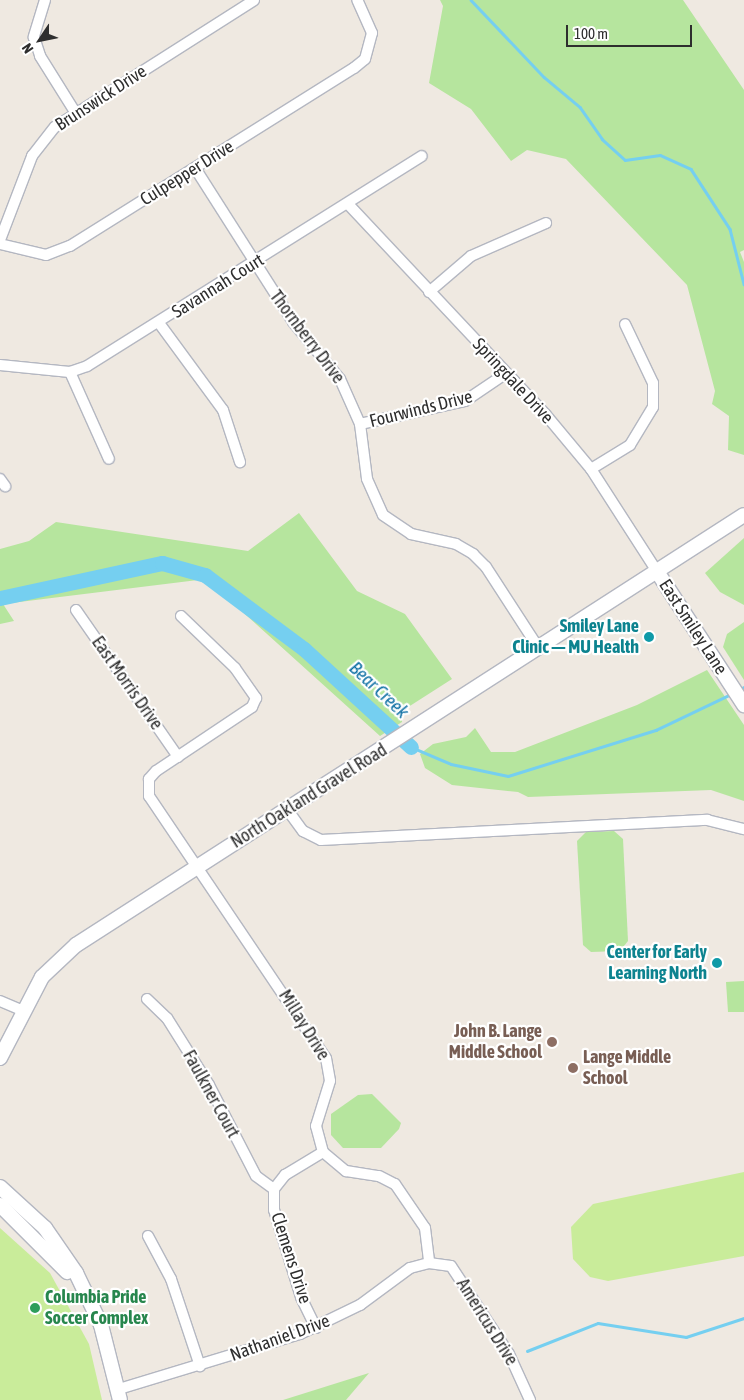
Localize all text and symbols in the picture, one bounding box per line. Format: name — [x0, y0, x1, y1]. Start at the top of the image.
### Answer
north arrow — [15, 15, 65, 65]
scale bar — [569, 15, 695, 47]
text: 100 m — [574, 25, 608, 42]
text: N — [19, 40, 37, 56]
street label: Brunswick Drive — [51, 60, 151, 136]
street label: Culpepper Drive — [136, 136, 238, 210]
street label: Savannah Court — [168, 249, 268, 323]
street label: Thornberry Drive — [265, 286, 349, 388]
street label: Springdale Drive — [468, 334, 558, 428]
street label: Fourwinds Drive — [367, 386, 475, 432]
street label: East Smiley Lane — [654, 575, 732, 679]
place label: Smiley Lane Clinic — MU Health — [512, 616, 639, 659]
marker: Smiley Lane Clinic — MU Health — [643, 631, 655, 643]
street label: East Morris Drive — [87, 632, 167, 734]
water label: Bear Creek — [344, 657, 414, 723]
street label: North Oakland Gravel Road — [227, 739, 391, 853]
place label: Center for Early Learning North — [606, 942, 707, 984]
marker: Center for Early Learning North — [711, 957, 723, 969]
street label: Millay Drive — [274, 986, 334, 1064]
place label: John B. Lange Middle School — [449, 1021, 542, 1064]
marker: John B. Lange Middle School — [546, 1036, 558, 1048]
street label: Faulkner Court — [178, 1046, 244, 1142]
place label: Lange Middle School — [583, 1047, 671, 1090]
marker: Lange Middle School — [567, 1062, 579, 1074]
street label: Clemens Drive — [266, 1210, 316, 1306]
street label: Americus Drive — [452, 1275, 522, 1369]
place label: Columbia Pride Soccer Complex — [45, 1287, 148, 1330]
marker: Columbia Pride Soccer Complex — [29, 1302, 41, 1314]
street label: Nathaniel Drive — [227, 1310, 333, 1366]

